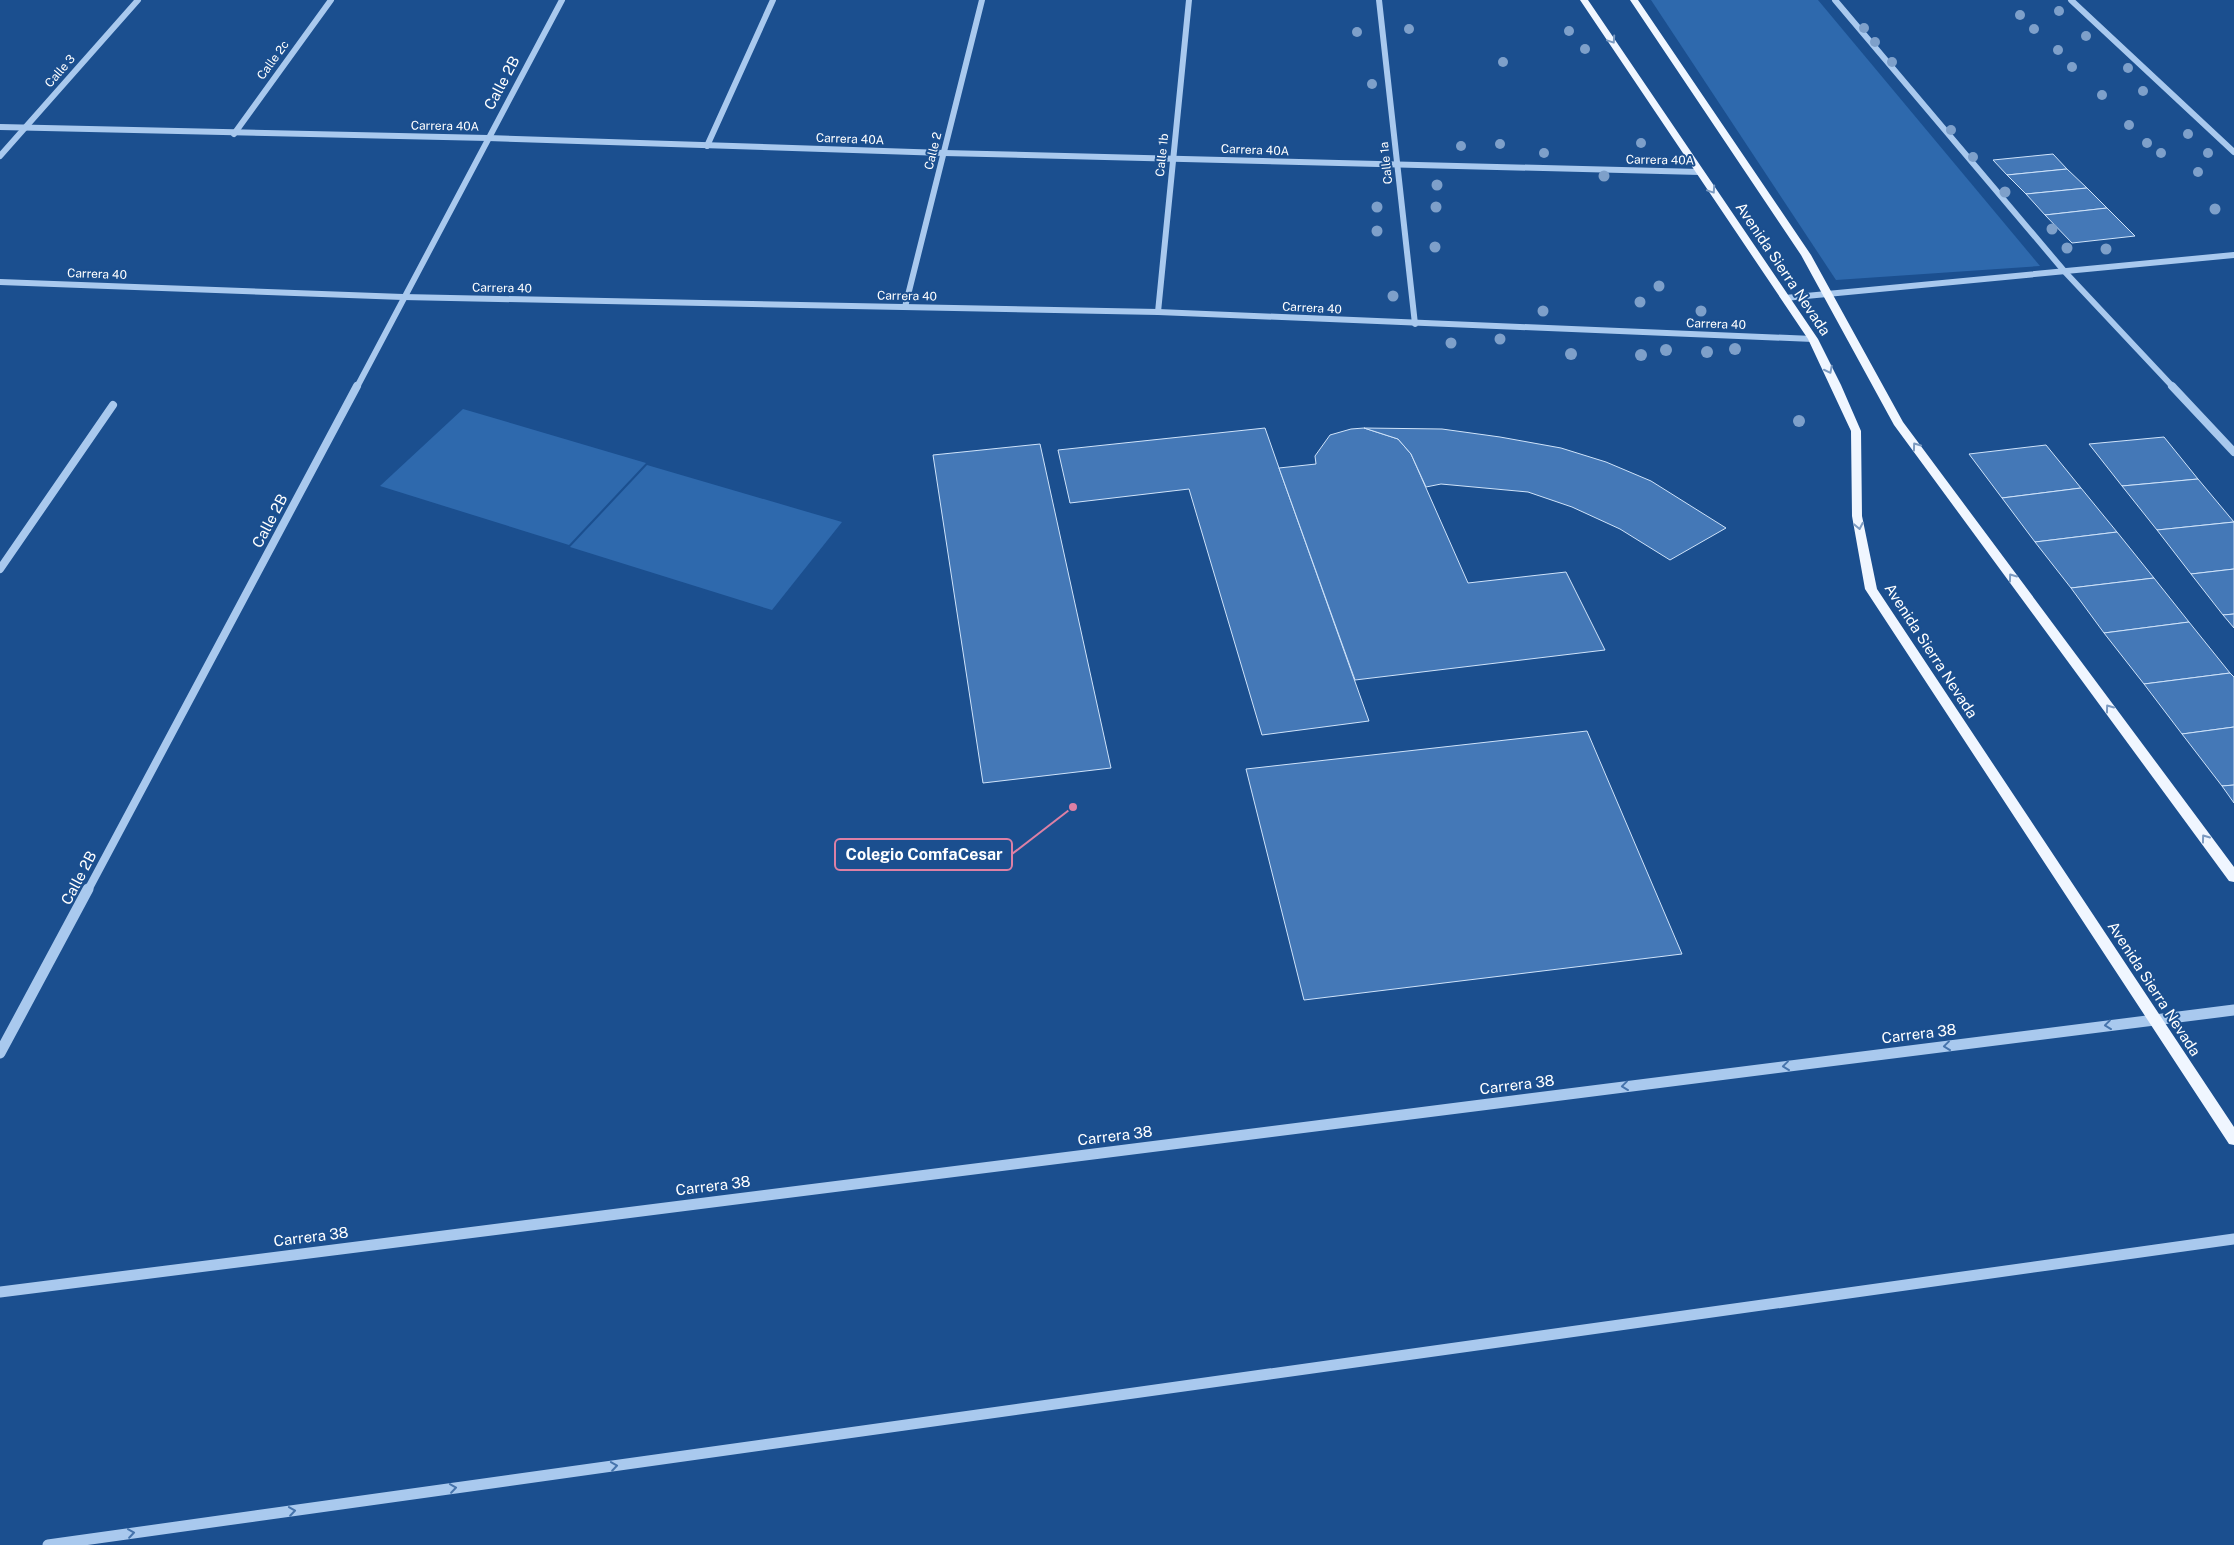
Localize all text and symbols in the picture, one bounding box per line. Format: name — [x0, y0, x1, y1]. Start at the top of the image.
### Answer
one-way arrow — [1605, 35, 1615, 44]
street label: Calle 2c — [254, 38, 292, 82]
street label: Calle 3 — [42, 52, 78, 90]
street label: Calle 2B — [480, 53, 523, 112]
street label: Carrera 40A — [411, 118, 480, 134]
street label: Carrera 40A — [816, 131, 885, 147]
street label: Calle 2 — [922, 131, 944, 171]
street label: Calle 1b — [1153, 133, 1171, 177]
street label: Calle 1a — [1377, 141, 1395, 185]
street label: Carrera 40A — [1221, 142, 1290, 158]
street label: Carrera 40A — [1626, 152, 1695, 168]
one-way arrow — [1706, 184, 1715, 194]
street label: Avenida Sierra Nevada — [1732, 199, 1834, 339]
street label: Carrera 40 — [67, 266, 127, 282]
street label: Carrera 40 — [472, 280, 532, 296]
street label: Carrera 40 — [877, 288, 937, 304]
street label: Carrera 40 — [1282, 299, 1342, 317]
street label: Carrera 40 — [1686, 316, 1746, 332]
one-way arrow — [1823, 365, 1833, 374]
one-way arrow — [1913, 443, 1921, 452]
street label: Calle 2B — [248, 491, 291, 550]
one-way arrow — [1854, 522, 1864, 531]
one-way arrow — [2009, 573, 2018, 583]
street label: Avenida Sierra Nevada — [1882, 580, 1981, 721]
one-way arrow — [2106, 705, 2114, 714]
one-way arrow — [2202, 834, 2211, 844]
callout: Colegio ComfaCesar — [835, 839, 1012, 870]
text: Colegio ComfaCesar — [845, 845, 1003, 864]
street label: Calle 2B — [57, 848, 100, 907]
street label: Avenida Sierra Nevada — [2105, 918, 2204, 1059]
one-way arrow — [2104, 1019, 2112, 1030]
street label: Carrera 38 — [1881, 1020, 1957, 1047]
one-way arrow — [1943, 1040, 1951, 1051]
one-way arrow — [1781, 1060, 1789, 1071]
street label: Carrera 38 — [1479, 1071, 1555, 1098]
one-way arrow — [1620, 1080, 1628, 1091]
street label: Carrera 38 — [1077, 1122, 1153, 1149]
street label: Carrera 38 — [675, 1172, 751, 1199]
street label: Carrera 38 — [273, 1223, 349, 1250]
one-way arrow — [609, 1461, 618, 1471]
one-way arrow — [449, 1483, 457, 1494]
one-way arrow — [288, 1506, 296, 1517]
one-way arrow — [127, 1529, 135, 1539]

